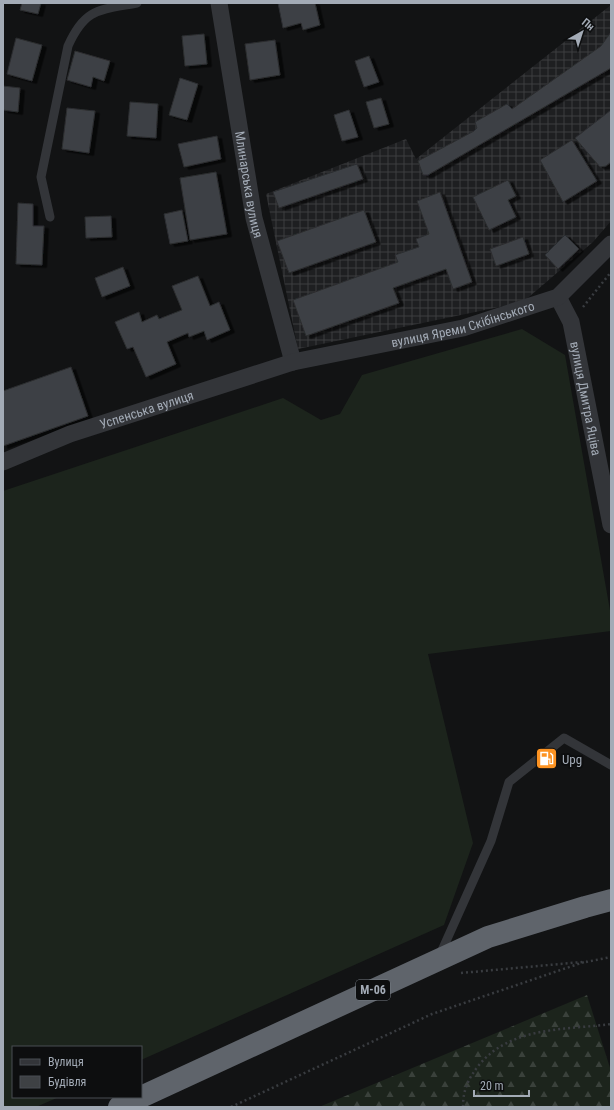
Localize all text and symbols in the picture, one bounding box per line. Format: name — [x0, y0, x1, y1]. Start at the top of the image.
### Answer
north arrow — [562, 12, 602, 52]
text: Пн — [579, 16, 597, 34]
street label: Млинарська вулиця — [232, 130, 266, 240]
street label: вулиця Яреми Скібінського — [390, 298, 536, 350]
street label: вулиця Дмитра Яціва — [567, 340, 604, 457]
street label: Успенська вулиця — [98, 388, 196, 432]
fuel station icon: Upg — [533, 746, 559, 772]
place label: Upg — [562, 752, 582, 767]
road number: М-06 — [356, 980, 390, 1000]
legend — [12, 1046, 142, 1098]
text: Вулиця — [48, 1055, 84, 1069]
scale bar — [474, 1072, 529, 1098]
text: Будівля — [48, 1075, 86, 1089]
text: 20 m — [480, 1079, 504, 1093]

